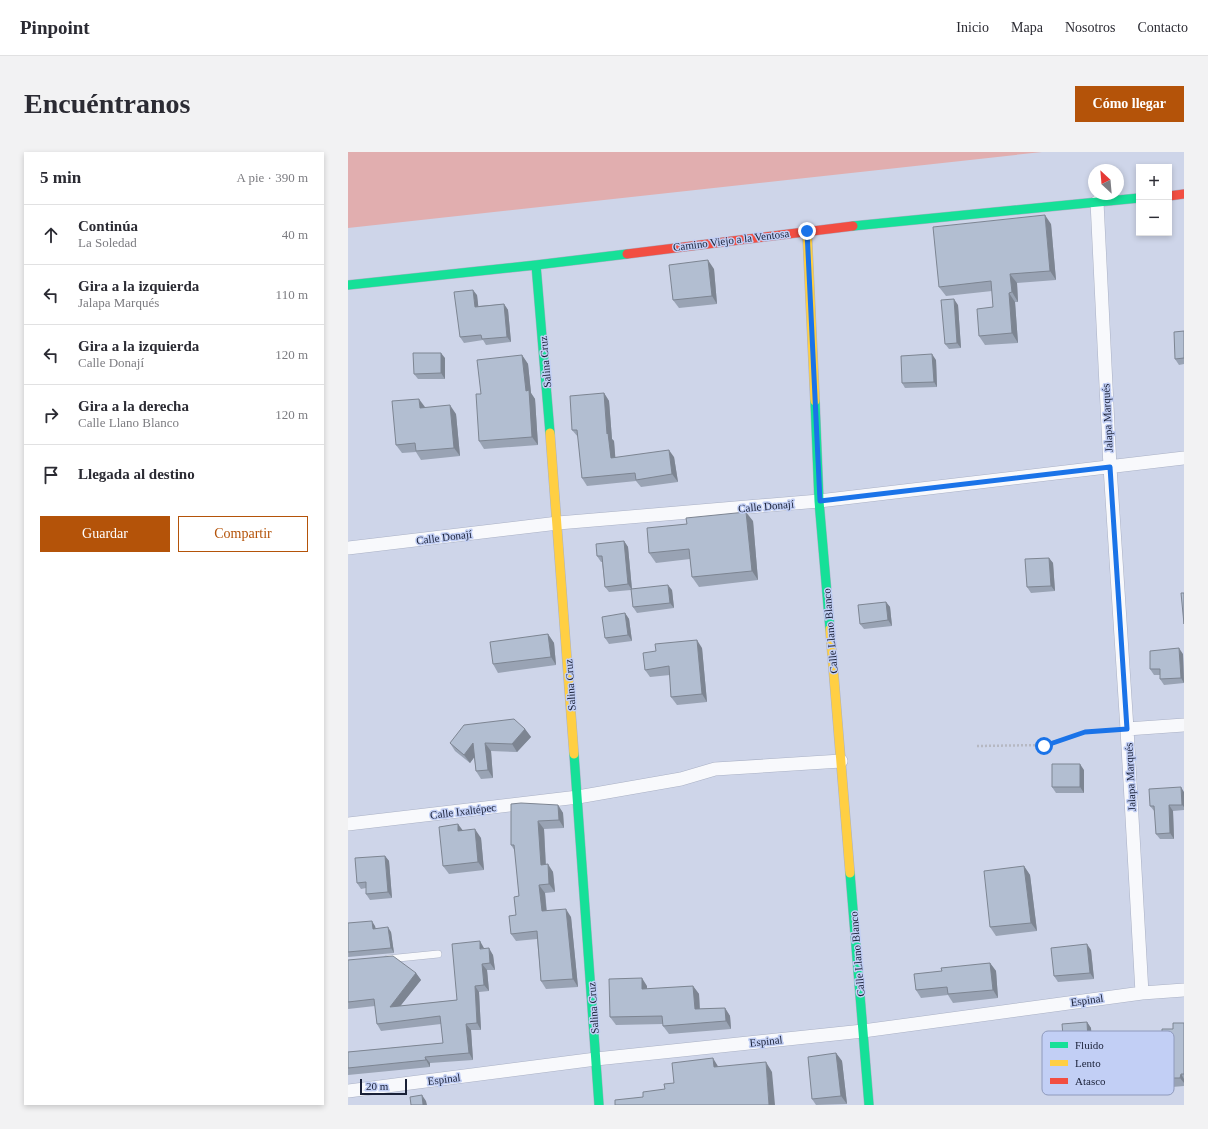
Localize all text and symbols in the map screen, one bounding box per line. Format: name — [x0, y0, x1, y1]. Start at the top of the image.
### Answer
text: Pinpoint — [20, 17, 90, 38]
text: Inicio — [956, 20, 989, 35]
text: Mapa — [1011, 20, 1043, 35]
text: Nosotros — [1065, 20, 1115, 35]
text: Contacto — [1137, 20, 1188, 35]
button: Cómo llegar — [1075, 86, 1184, 122]
text: Encuéntranos — [24, 88, 190, 119]
north arrow — [1088, 164, 1124, 200]
map controls — [1136, 164, 1172, 236]
button: + — [1136, 164, 1172, 200]
text: 5 min — [40, 168, 81, 187]
text: A pie · 390 m — [237, 170, 308, 185]
button: − — [1136, 200, 1172, 236]
text: Continúa — [78, 218, 138, 234]
route end — [798, 222, 816, 240]
icon: ahead — [40, 224, 62, 246]
text: 40 m — [282, 227, 308, 242]
street label: Camino Viejo a la Ventosa — [672, 227, 790, 253]
text: La Soledad — [78, 235, 137, 250]
text: Gira a la izquierda — [78, 278, 199, 294]
icon: left — [40, 284, 62, 306]
text: 110 m — [276, 287, 308, 302]
text: Jalapa Marqués — [78, 295, 159, 310]
street label: Salina Cruz — [537, 336, 553, 388]
text: Gira a la izquierda — [78, 338, 199, 354]
icon: left — [40, 344, 62, 366]
text: 120 m — [275, 347, 308, 362]
text: Calle Donají — [78, 355, 144, 370]
street label: Jalapa Marqués — [1099, 383, 1115, 453]
text: Gira a la derecha — [78, 398, 189, 414]
icon: right — [40, 404, 62, 426]
text: 120 m — [275, 407, 308, 422]
text: Calle Llano Blanco — [78, 415, 179, 430]
icon: arrive — [40, 464, 62, 486]
text: Llegada al destino — [78, 466, 195, 482]
street label: Calle Donají — [738, 498, 794, 514]
button: Guardar — [40, 516, 170, 552]
button: Compartir — [178, 516, 308, 552]
street label: Calle Donají — [416, 528, 472, 546]
street label: Calle Llano Blanco — [820, 587, 840, 674]
street label: Salina Cruz — [562, 659, 578, 711]
route start — [1035, 737, 1053, 755]
street label: Jalapa Marqués — [1122, 742, 1138, 812]
street label: Calle Ixaltépec — [429, 801, 497, 821]
street label: Calle Llano Blanco — [847, 910, 867, 997]
street label: Salina Cruz — [585, 982, 601, 1034]
street label: Espinal — [1070, 992, 1104, 1008]
legend — [1042, 1031, 1174, 1095]
street label: Espinal — [749, 1033, 783, 1049]
text: Fluido — [1075, 1039, 1104, 1051]
text: Lento — [1075, 1057, 1101, 1069]
street label: Espinal — [427, 1071, 461, 1087]
text: Atasco — [1075, 1075, 1106, 1087]
scale bar — [360, 1077, 407, 1096]
text: 20 m — [366, 1080, 388, 1092]

